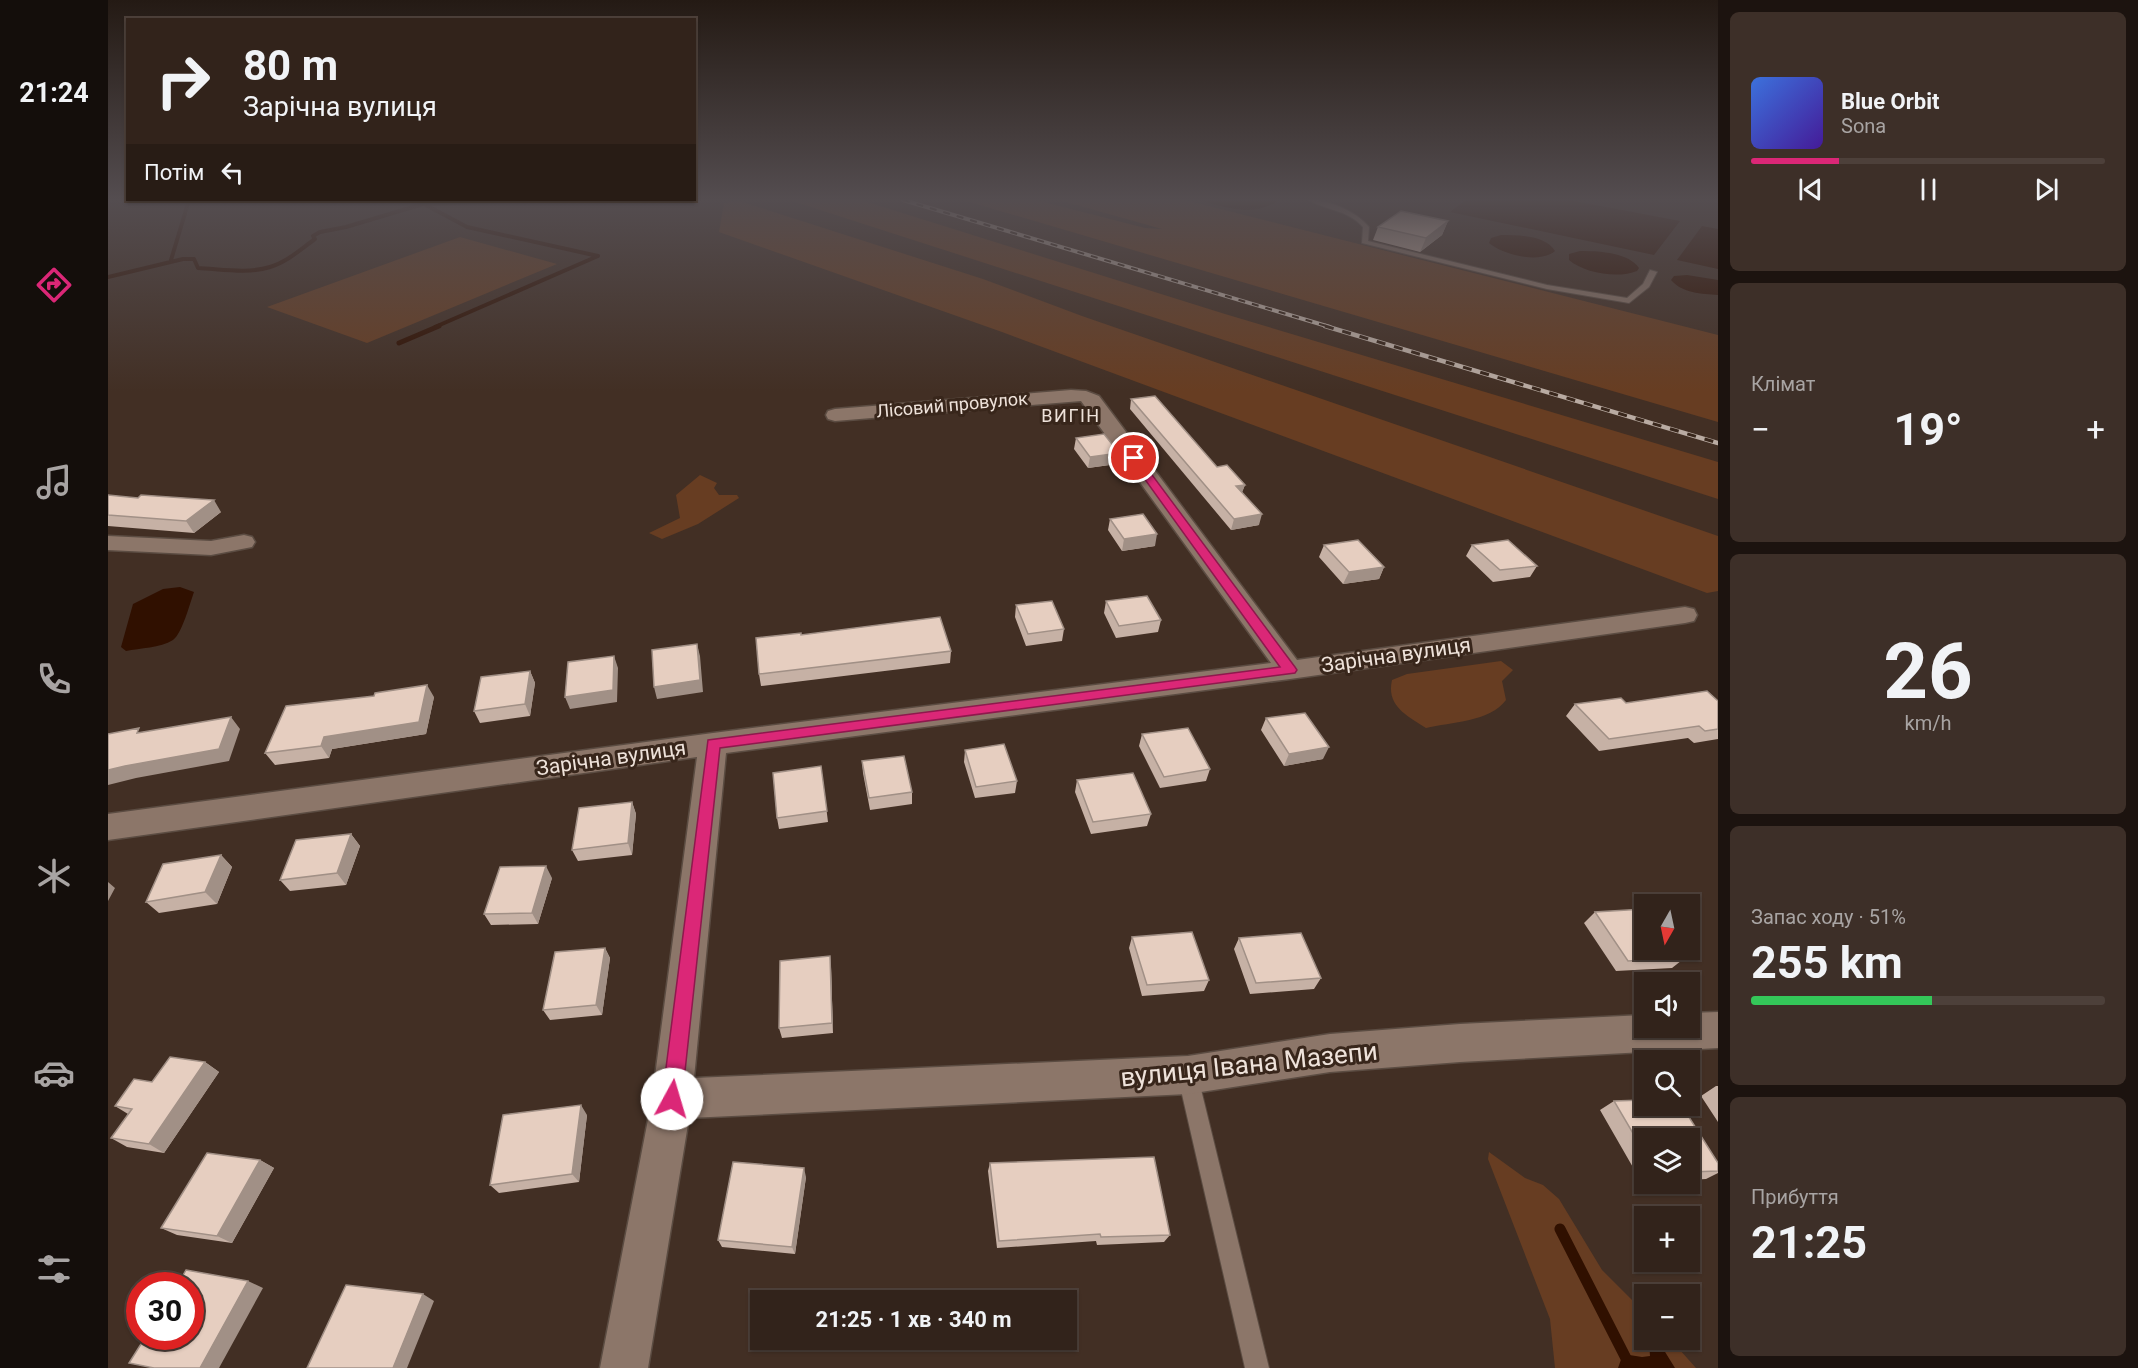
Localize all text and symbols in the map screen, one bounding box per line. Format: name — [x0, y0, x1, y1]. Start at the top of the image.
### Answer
text: 80 m — [243, 41, 338, 90]
icon: right — [144, 42, 222, 120]
text: 21:24 — [19, 77, 89, 109]
text: Blue Orbit — [1841, 89, 1939, 114]
text: Зарічна вулиця — [243, 91, 437, 123]
text: Sona — [1841, 114, 1886, 138]
icon: left — [216, 156, 249, 189]
text: Потім — [144, 160, 204, 185]
icon: previous — [1794, 173, 1827, 206]
icon: pause — [1912, 173, 1945, 206]
icon: next — [2030, 173, 2063, 206]
icon: directions — [33, 264, 75, 306]
text: Клімат — [1751, 372, 1815, 396]
street label: Лісовий провулок — [875, 387, 1029, 422]
text: 19° — [1893, 403, 1963, 456]
district label: ВИГІН — [1041, 405, 1101, 426]
text: − — [1751, 410, 1770, 449]
text: + — [2086, 410, 2105, 449]
pin — [1108, 432, 1159, 483]
icon: arrive — [1117, 441, 1150, 474]
icon: music — [33, 461, 75, 503]
text: 26 — [1883, 626, 1973, 717]
street label: Зарічна вулиця — [1320, 633, 1472, 677]
icon: phone — [33, 658, 75, 700]
text: km/h — [1905, 711, 1951, 735]
street label: Зарічна вулиця — [535, 736, 687, 780]
icon: climate — [33, 855, 75, 897]
north arrow — [1634, 894, 1700, 960]
map controls — [1634, 894, 1700, 1350]
text: Запас ходу · 51% — [1751, 905, 1906, 929]
text: 255 km — [1751, 936, 1903, 989]
button: sound — [1634, 972, 1700, 1038]
street label: вулиця Івана Мазепи — [1119, 1036, 1379, 1092]
button: search — [1634, 1050, 1700, 1116]
icon: car — [33, 1052, 75, 1094]
position arrow — [640, 1067, 704, 1131]
button: layers — [1634, 1128, 1700, 1194]
text: Прибуття — [1751, 1185, 1839, 1209]
button: + — [1634, 1206, 1700, 1272]
text: 21:25 — [1751, 1216, 1867, 1269]
icon: filters — [33, 1248, 75, 1290]
speed limit sign: 30 — [126, 1272, 204, 1350]
button: − — [1634, 1284, 1700, 1350]
text: 21:25 · 1 хв · 340 m — [816, 1307, 1011, 1332]

